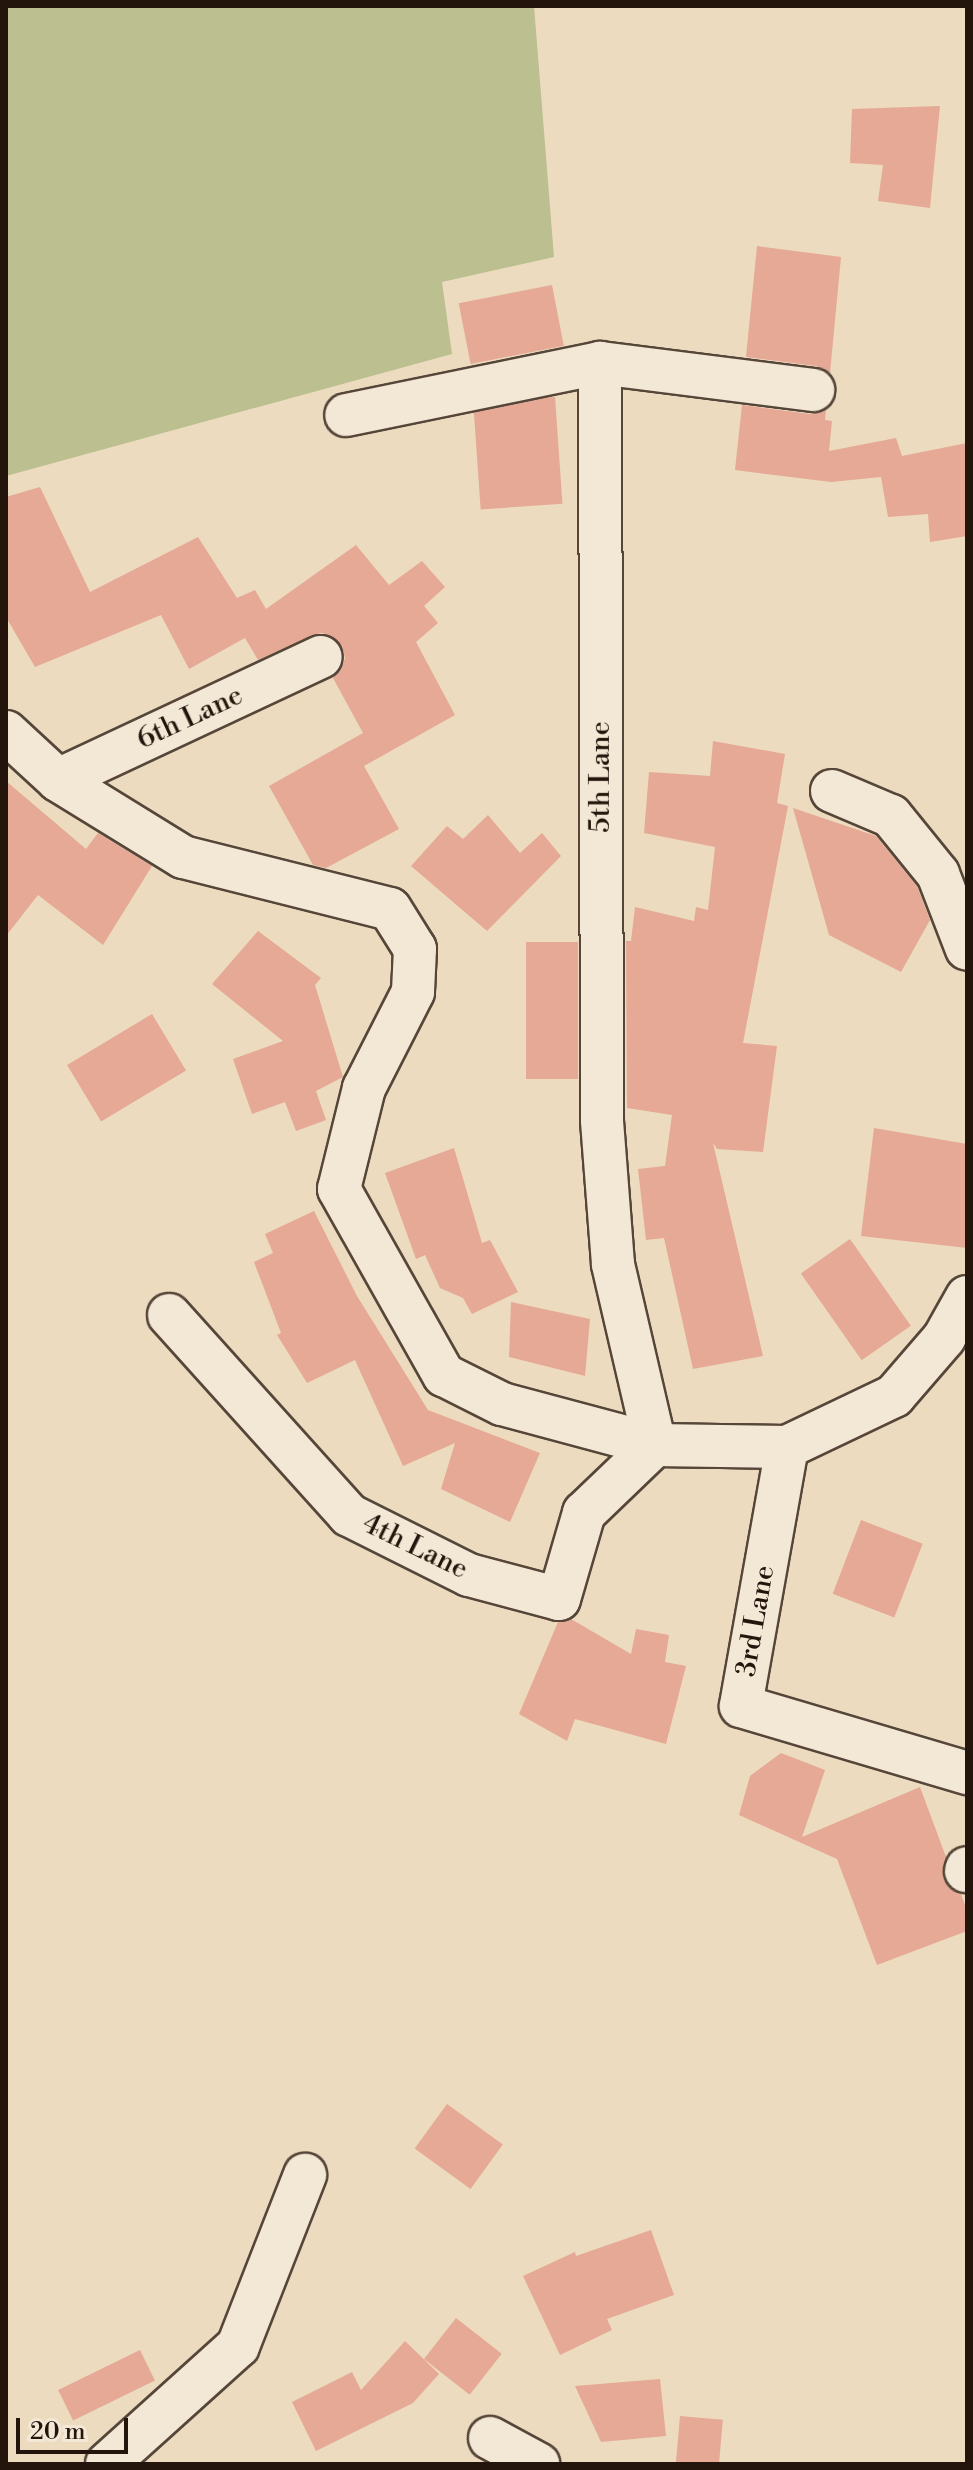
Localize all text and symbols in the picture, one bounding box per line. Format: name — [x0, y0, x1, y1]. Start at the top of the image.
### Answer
street label: 6th Lane — [132, 679, 248, 757]
street label: 5th Lane — [584, 721, 618, 833]
street label: 4th Lane — [357, 1507, 473, 1587]
street label: 3rd Lane — [730, 1563, 782, 1679]
scale bar — [20, 2402, 132, 2452]
text: 20 m — [30, 2417, 86, 2447]

